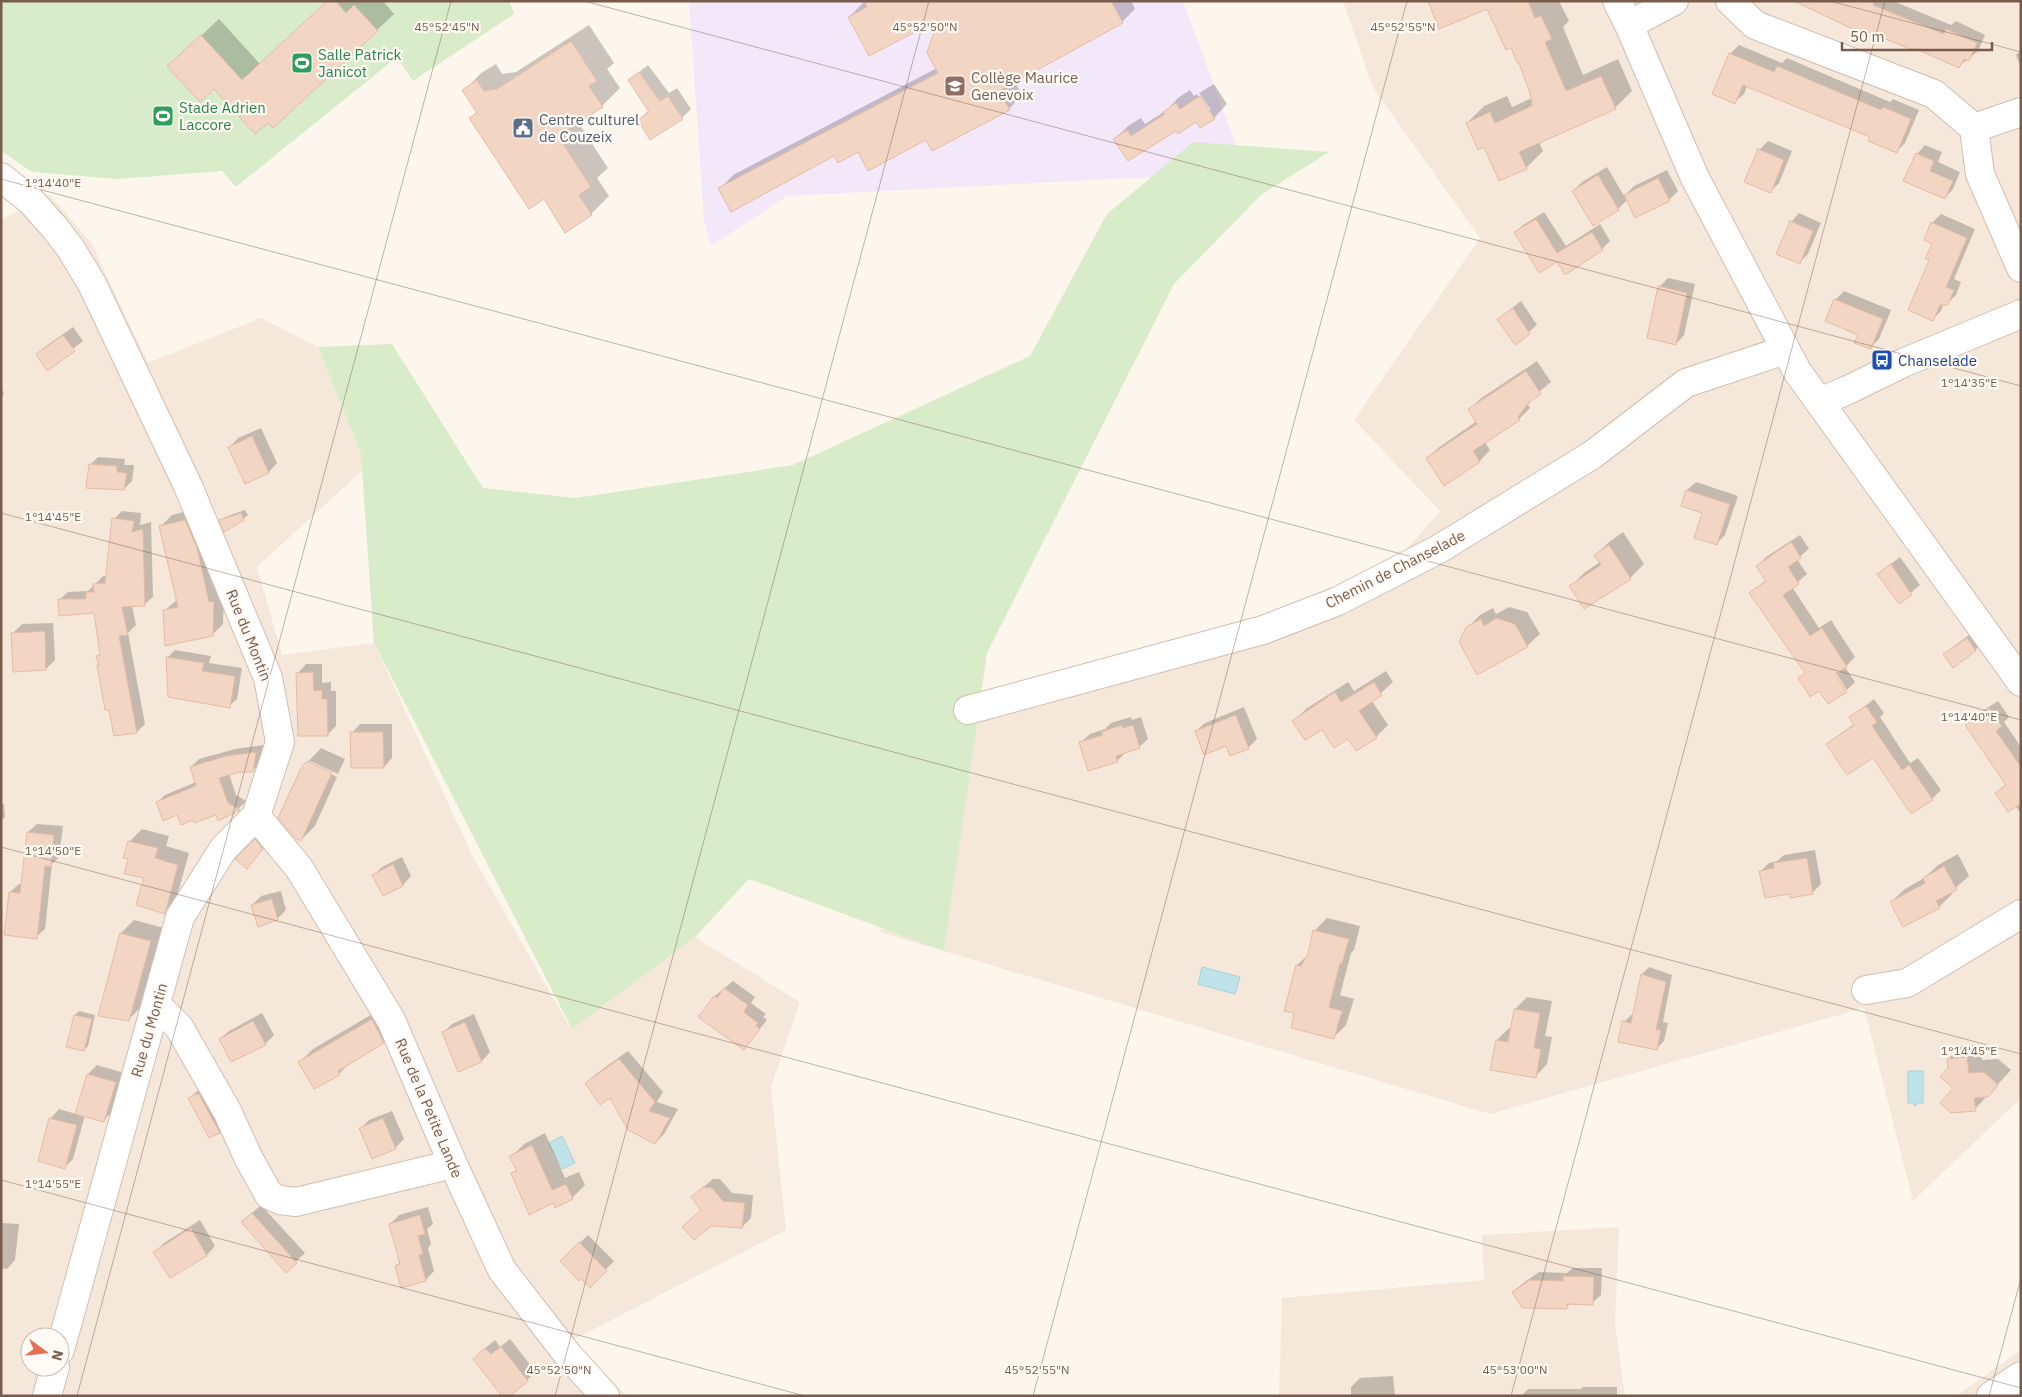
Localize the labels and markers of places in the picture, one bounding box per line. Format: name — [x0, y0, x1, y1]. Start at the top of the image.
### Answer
place label: Salle Patrick Janicot — [318, 45, 402, 81]
sports icon: Salle Patrick Janicot — [290, 51, 314, 75]
place label: Collège Maurice Genevoix — [971, 68, 1078, 104]
school or university icon: Collège Maurice Genevoix — [943, 74, 967, 98]
place label: Stade Adrien Laccore — [179, 98, 266, 134]
sports icon: Stade Adrien Laccore — [151, 104, 175, 128]
place label: Centre culturel de Couzeix — [539, 110, 639, 146]
public building icon: Centre culturel de Couzeix — [511, 116, 535, 140]
bus stop icon: Chanselade — [1870, 348, 1894, 372]
place label: Chanselade — [1898, 351, 1977, 370]

